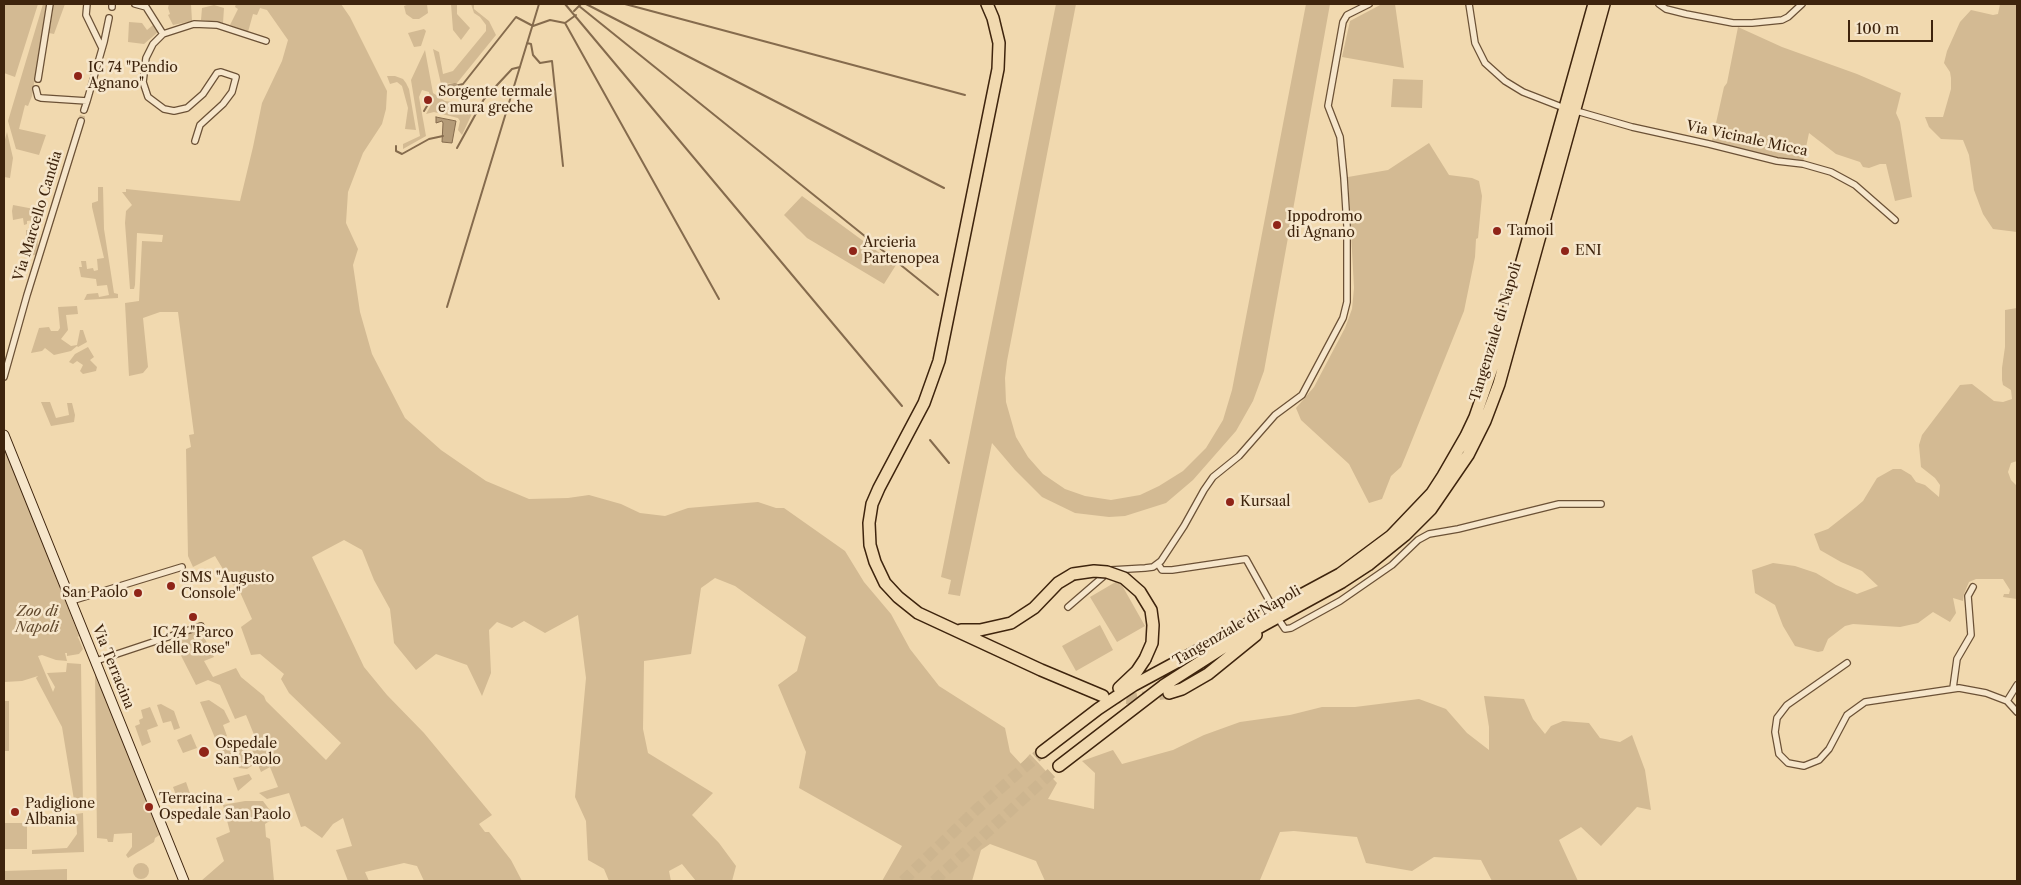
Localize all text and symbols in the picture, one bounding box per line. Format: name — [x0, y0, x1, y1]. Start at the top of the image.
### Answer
scale bar — [1851, 10, 1936, 42]
text: 100 m — [1856, 19, 1899, 38]
place label: IC 74 "Pendio Agnano" — [88, 60, 178, 92]
marker: IC 74 "Pendio Agnano" — [72, 70, 84, 82]
place label: Sorgente termale e mura greche — [438, 84, 552, 116]
marker: Sorgente termale e mura greche — [422, 94, 434, 106]
street label: Via Vicinale Micca — [1685, 118, 1809, 160]
street label: Via Marcello Candia — [10, 149, 66, 283]
place label: Ippodromo di Agnano — [1287, 209, 1362, 242]
marker: Ippodromo di Agnano — [1271, 219, 1283, 231]
place label: Tamoil — [1507, 223, 1554, 239]
marker: Tamoil — [1491, 225, 1503, 237]
place label: Arcieria Partenopea — [863, 235, 939, 268]
place label: ENI — [1575, 243, 1601, 259]
marker: Arcieria Partenopea — [847, 245, 859, 257]
marker: ENI — [1559, 245, 1571, 257]
street label: Tangenziale di Napoli — [1467, 260, 1525, 404]
place label: Kursaal — [1240, 494, 1290, 510]
marker: Kursaal — [1224, 496, 1236, 508]
place label: SMS "Augusto Console" — [181, 570, 274, 602]
marker: SMS "Augusto Console" — [165, 580, 177, 592]
street label: Tangenziale di Napoli — [1170, 583, 1304, 669]
place label: San Paolo — [62, 585, 128, 601]
marker: San Paolo — [132, 587, 144, 599]
park label: Zoo di Napoli — [15, 604, 59, 636]
marker: IC 74 "Parco delle Rose" — [187, 611, 199, 623]
street label: Via Terracina — [88, 622, 138, 712]
place label: IC 74 "Parco delle Rose" — [152, 625, 234, 658]
place label: Ospedale San Paolo — [215, 736, 281, 769]
marker: Ospedale San Paolo — [197, 745, 211, 759]
place label: Terracina - Ospedale San Paolo — [159, 791, 291, 824]
place label: Padiglione Albania — [25, 796, 95, 829]
marker: Terracina - Ospedale San Paolo — [143, 801, 155, 813]
marker: Padiglione Albania — [9, 806, 21, 818]

